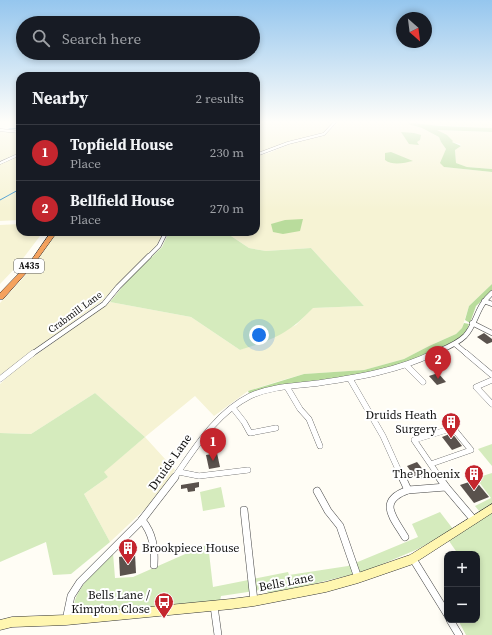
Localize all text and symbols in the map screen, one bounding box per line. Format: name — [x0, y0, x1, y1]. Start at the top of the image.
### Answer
north arrow — [396, 12, 432, 48]
search box — [16, 16, 260, 60]
icon: search — [30, 27, 52, 49]
text: Search here — [62, 28, 141, 49]
text: Nearby — [32, 86, 88, 110]
text: 2 results — [196, 90, 244, 107]
text: Topfield House — [70, 134, 173, 155]
text: 1 — [41, 144, 49, 161]
text: 230 m — [210, 144, 244, 161]
text: Place — [70, 155, 101, 172]
text: Bellfield House — [70, 190, 174, 211]
text: 2 — [41, 200, 49, 217]
text: 270 m — [210, 200, 244, 217]
text: Place — [70, 211, 101, 228]
road number: A435 — [14, 259, 44, 273]
street label: Crabmill Lane — [45, 288, 105, 336]
your location — [249, 325, 269, 345]
pin: 2 — [425, 346, 451, 379]
place label: Druids Heath Surgery — [366, 407, 438, 437]
building icon: Druids Heath Surgery — [440, 411, 462, 439]
pin: 1 — [200, 428, 226, 461]
street label: Druids Lane — [145, 431, 195, 493]
building icon: The Phoenix — [463, 463, 485, 491]
place label: The Phoenix — [392, 466, 461, 482]
building icon: Brookpiece House — [117, 537, 139, 565]
place label: Brookpiece House — [142, 540, 239, 556]
map controls — [444, 551, 480, 623]
button: + — [444, 551, 480, 587]
street label: Bells Lane — [257, 569, 315, 595]
place label: Bells Lane / Kimpton Close — [71, 587, 150, 617]
button: − — [444, 587, 480, 623]
bus stop icon: Bells Lane / Kimpton Close — [153, 591, 175, 619]

